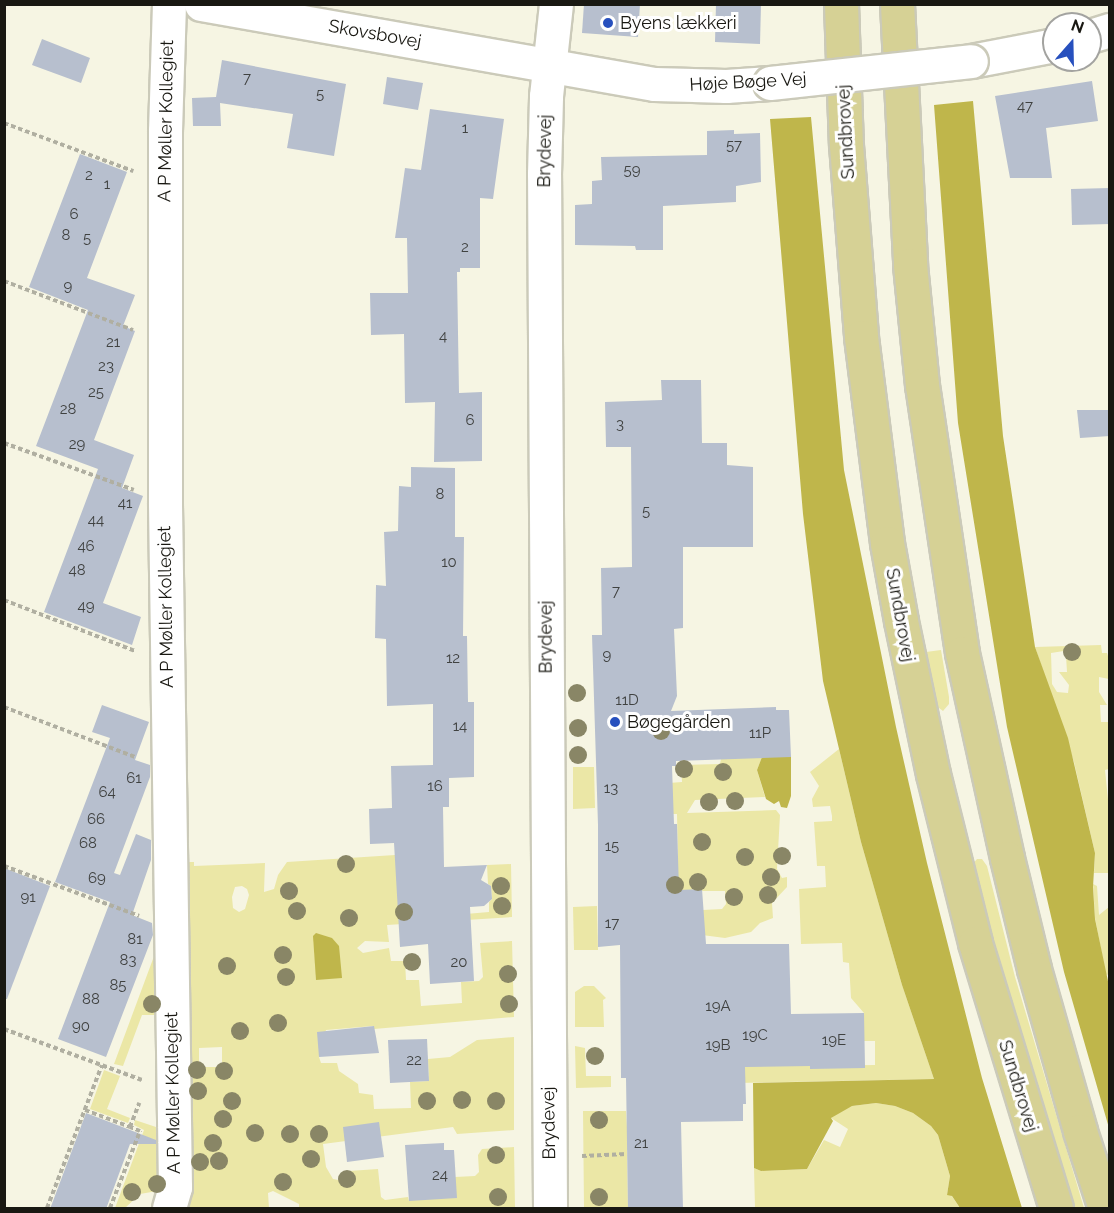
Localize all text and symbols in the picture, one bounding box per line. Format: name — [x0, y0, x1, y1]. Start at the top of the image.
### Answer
place label: Byens lækkeri — [620, 12, 737, 34]
north arrow — [1042, 12, 1102, 72]
street label: Skovsbovej — [327, 15, 423, 53]
text: N — [1069, 15, 1087, 38]
marker: Byens lækkeri — [601, 16, 615, 30]
street label: A P Møller Kollegiet — [154, 39, 178, 203]
street label: Høje Bøge Vej — [689, 68, 807, 96]
house number: 7 — [243, 70, 251, 88]
street label: Sundbrovej — [833, 84, 859, 180]
house number: 5 — [316, 86, 324, 104]
house number: 47 — [1017, 98, 1033, 116]
street label: Brydevej — [534, 114, 556, 188]
house number: 1 — [462, 120, 468, 138]
house number: 57 — [726, 137, 742, 155]
house number: 59 — [624, 162, 640, 180]
house number: 2 — [85, 167, 93, 185]
house number: 1 — [104, 176, 110, 194]
house number: 6 — [69, 206, 79, 224]
house number: 8 — [62, 227, 70, 245]
house number: 5 — [83, 230, 91, 248]
house number: 2 — [461, 239, 469, 257]
house number: 9 — [64, 278, 72, 296]
house number: 4 — [439, 328, 447, 346]
house number: 21 — [106, 334, 120, 352]
house number: 23 — [98, 358, 114, 376]
house number: 25 — [88, 384, 104, 402]
house number: 28 — [60, 401, 76, 419]
house number: 6 — [465, 412, 475, 430]
house number: 3 — [616, 416, 624, 434]
house number: 29 — [69, 436, 85, 454]
house number: 8 — [436, 486, 444, 504]
house number: 41 — [118, 495, 132, 513]
house number: 5 — [642, 503, 650, 521]
house number: 44 — [88, 512, 104, 530]
street label: A P Møller Kollegiet — [154, 525, 178, 689]
house number: 46 — [77, 538, 95, 556]
house number: 10 — [441, 554, 457, 572]
house number: 48 — [68, 562, 86, 580]
street label: Sundbrovej — [881, 566, 919, 664]
house number: 7 — [612, 583, 620, 601]
house number: 49 — [78, 598, 94, 616]
street label: Brydevej — [535, 600, 557, 674]
house number: 9 — [603, 647, 611, 665]
house number: 12 — [446, 650, 460, 668]
house number: 11D — [615, 692, 639, 710]
place label: Bøgegården — [627, 711, 731, 733]
marker: Bøgegården — [608, 715, 622, 729]
house number: 14 — [453, 718, 467, 736]
house number: 11P — [749, 725, 771, 743]
house number: 61 — [126, 770, 142, 788]
house number: 16 — [427, 778, 443, 796]
house number: 13 — [604, 780, 618, 798]
house number: 64 — [98, 784, 116, 802]
house number: 66 — [87, 811, 105, 829]
house number: 68 — [79, 835, 97, 853]
house number: 15 — [605, 838, 619, 856]
house number: 69 — [88, 870, 106, 888]
house number: 91 — [20, 889, 36, 907]
house number: 17 — [605, 915, 619, 933]
house number: 81 — [127, 931, 143, 949]
house number: 83 — [120, 952, 136, 970]
house number: 20 — [451, 954, 467, 972]
house number: 85 — [109, 977, 127, 995]
house number: 88 — [82, 991, 100, 1009]
house number: 19A — [705, 998, 731, 1016]
street label: A P Møller Kollegiet — [161, 1011, 185, 1175]
house number: 90 — [72, 1018, 90, 1036]
house number: 19C — [742, 1027, 768, 1045]
house number: 19E — [822, 1032, 846, 1050]
house number: 19B — [705, 1037, 731, 1055]
street label: Sundbrovej — [994, 1038, 1042, 1134]
house number: 22 — [406, 1052, 422, 1070]
street label: Brydevej — [538, 1086, 560, 1160]
house number: 21 — [634, 1135, 648, 1153]
house number: 24 — [432, 1167, 448, 1185]

